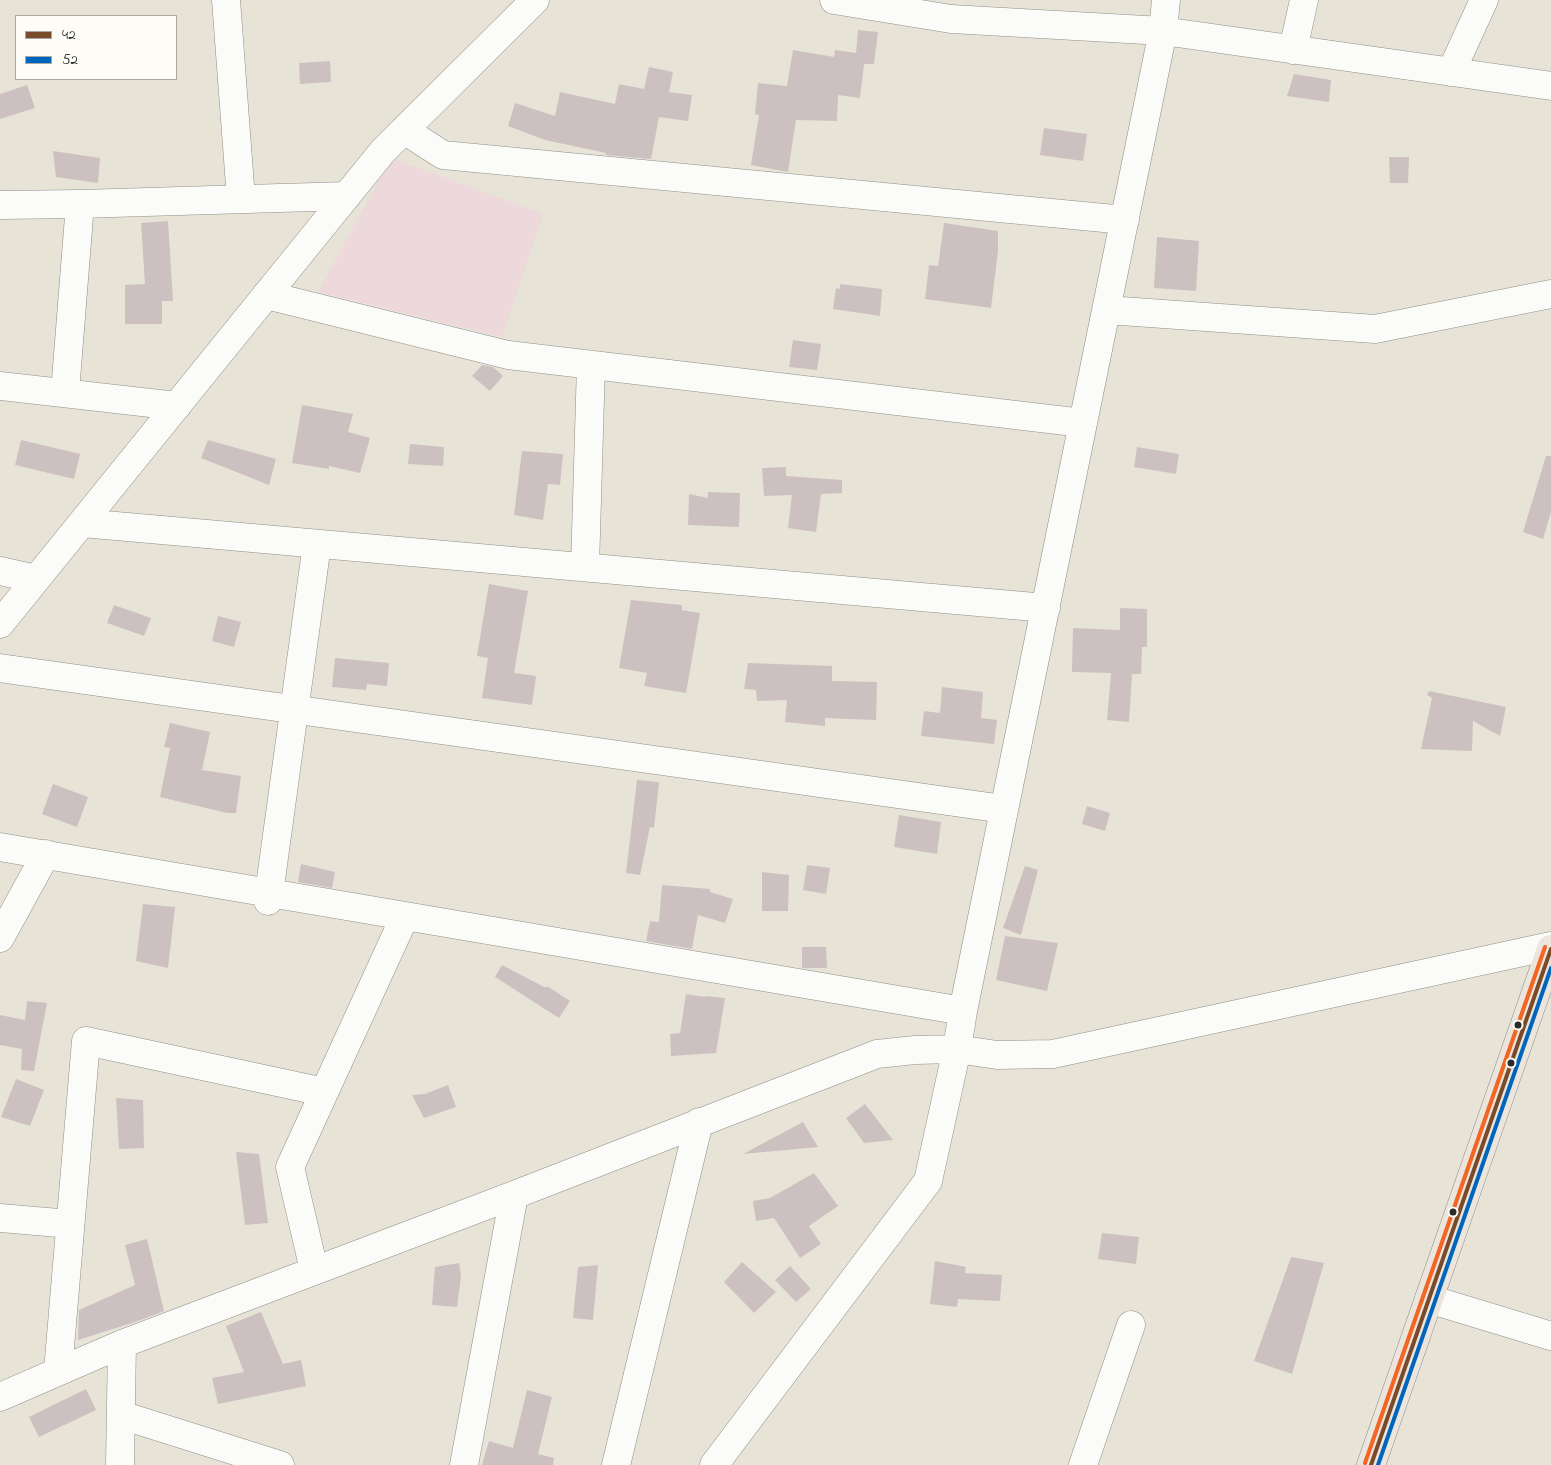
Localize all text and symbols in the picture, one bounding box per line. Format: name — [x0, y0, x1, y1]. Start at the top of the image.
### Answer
legend — [15, 15, 178, 80]
text: 42 — [62, 24, 76, 46]
text: 52 — [62, 49, 78, 71]
unlabelled marker — [1513, 1020, 1523, 1030]
unlabelled marker — [1506, 1058, 1516, 1068]
unlabelled marker — [1448, 1207, 1458, 1217]

